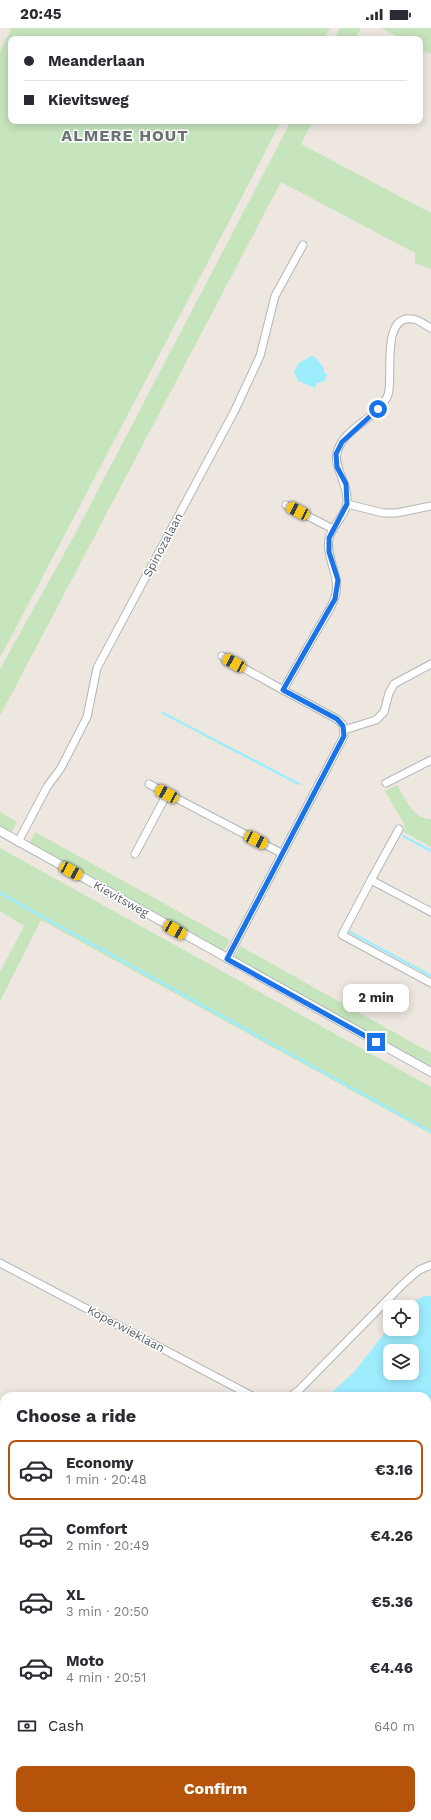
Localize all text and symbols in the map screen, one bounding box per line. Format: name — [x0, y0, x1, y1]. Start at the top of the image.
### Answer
text: 20:45 — [20, 5, 62, 23]
text: Meanderlaan — [48, 52, 145, 70]
text: Kievitsweg — [48, 91, 129, 109]
district label: ALMERE HOUT — [61, 126, 189, 145]
route start — [369, 400, 387, 418]
car — [285, 500, 311, 522]
street label: Spinozalaan — [140, 510, 186, 580]
car — [221, 652, 247, 674]
car — [154, 783, 180, 805]
car — [243, 829, 269, 851]
car — [58, 860, 84, 882]
street label: Kievitsweg — [91, 878, 152, 920]
car — [162, 919, 188, 941]
callout: 2 min — [343, 984, 409, 1012]
text: 2 min — [358, 990, 394, 1005]
route end — [367, 1033, 385, 1051]
map controls — [383, 1300, 419, 1380]
button: locate — [383, 1300, 419, 1336]
street label: Koperwieklaan — [85, 1303, 167, 1355]
button: layers — [383, 1344, 419, 1380]
text: Choose a ride — [16, 1405, 136, 1426]
icon: car — [18, 1452, 54, 1488]
text: Economy — [66, 1454, 133, 1472]
text: €3.16 — [375, 1461, 413, 1479]
text: 1 min · 20:48 — [66, 1472, 147, 1487]
icon: car — [18, 1518, 54, 1554]
text: Comfort — [66, 1520, 127, 1538]
text: €4.26 — [370, 1527, 413, 1545]
text: 2 min · 20:49 — [66, 1538, 149, 1553]
icon: car — [18, 1584, 54, 1620]
text: XL — [66, 1586, 85, 1604]
text: €5.36 — [371, 1593, 413, 1611]
text: 3 min · 20:50 — [66, 1604, 149, 1619]
icon: car — [18, 1650, 54, 1686]
text: Moto — [66, 1652, 104, 1670]
text: €4.46 — [370, 1659, 413, 1677]
text: 4 min · 20:51 — [66, 1670, 146, 1685]
icon: cash — [16, 1715, 38, 1737]
text: Cash — [48, 1717, 84, 1735]
text: 640 m — [374, 1719, 415, 1734]
button: Confirm — [16, 1766, 415, 1812]

